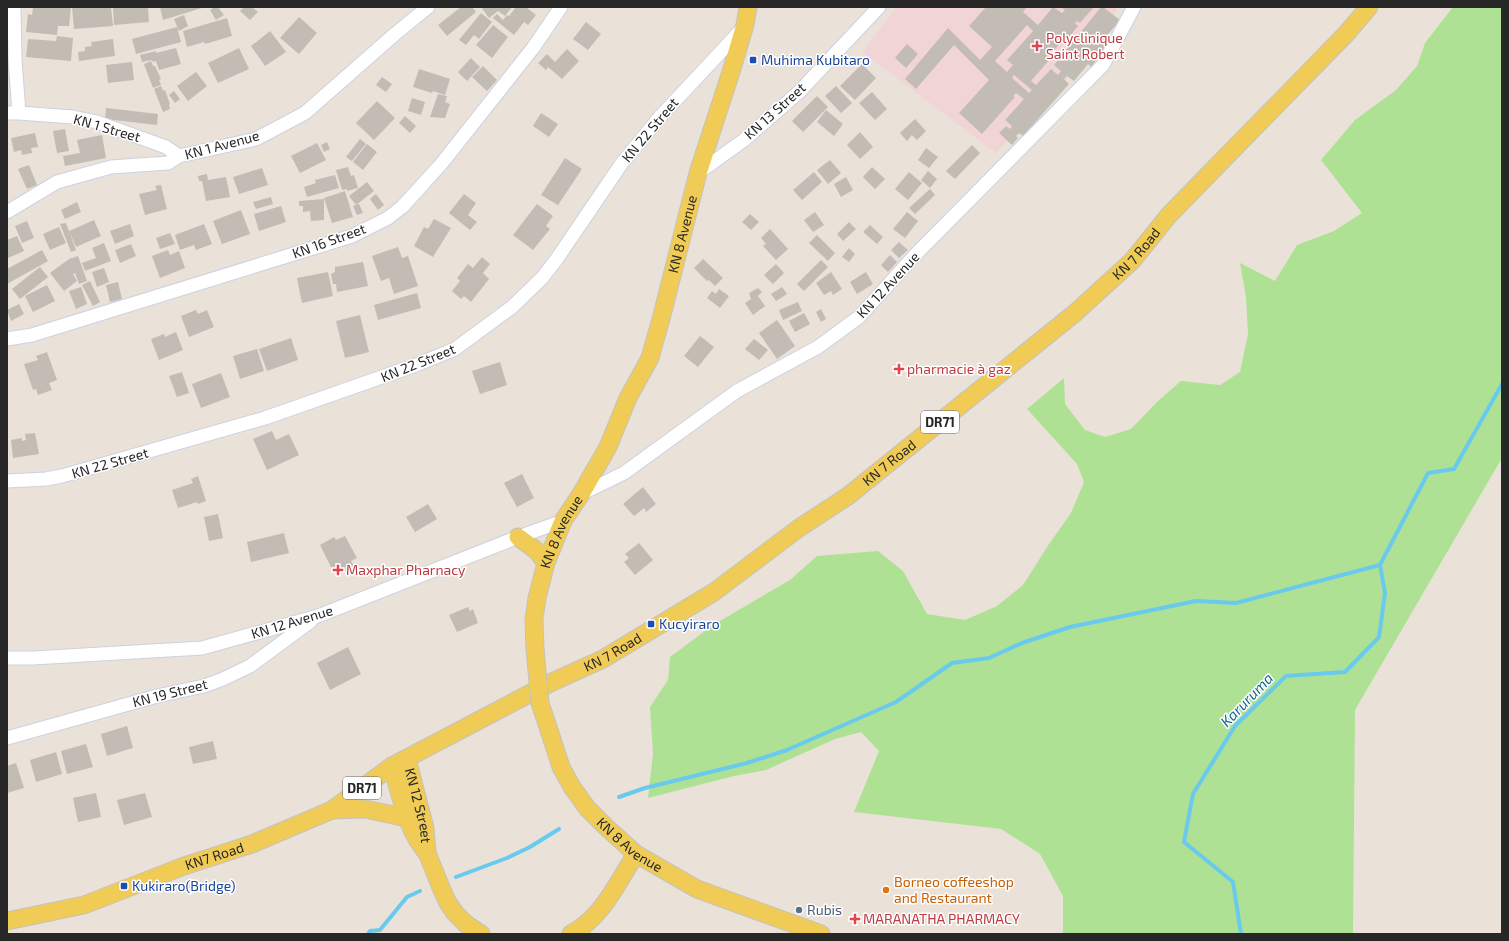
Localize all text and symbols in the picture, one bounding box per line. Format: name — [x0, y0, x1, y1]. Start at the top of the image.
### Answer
place label: Polyclinique Saint Robert — [1046, 29, 1125, 62]
marker: Polyclinique Saint Robert — [1031, 40, 1043, 52]
place label: Muhima Kubitaro — [761, 51, 870, 68]
marker: Muhima Kubitaro — [748, 55, 758, 65]
street label: KN 13 Street — [740, 79, 809, 143]
street label: KN 22 Street — [618, 94, 682, 165]
street label: KN 1 Street — [72, 110, 143, 145]
street label: KN 1 Avenue — [183, 126, 261, 163]
street label: KN 8 Avenue — [664, 193, 700, 275]
street label: KN 16 Street — [290, 219, 368, 262]
street label: KN 7 Road — [1108, 224, 1163, 283]
street label: KN 12 Avenue — [853, 248, 923, 321]
street label: KN 22 Street — [378, 340, 458, 385]
place label: pharmacie à gaz — [907, 360, 1011, 377]
marker: pharmacie à gaz — [894, 364, 904, 374]
road number: DR71 — [921, 411, 959, 433]
street label: KN 7 Road — [859, 436, 919, 489]
street label: KN 22 Street — [70, 443, 150, 482]
street label: KN 8 Avenue — [536, 492, 586, 570]
place label: Maxphar Pharnacy — [346, 561, 466, 578]
marker: Maxphar Pharnacy — [333, 565, 343, 575]
street label: KN 12 Avenue — [249, 601, 335, 642]
place label: Kucyiraro — [659, 615, 720, 632]
marker: Kucyiraro — [646, 619, 656, 629]
street label: KN 7 Road — [581, 629, 644, 675]
water label: Karuruma — [1216, 669, 1276, 730]
street label: KN 19 Street — [131, 675, 209, 710]
street label: KN 12 Street — [402, 766, 435, 844]
road number: DR71 — [343, 777, 381, 799]
street label: KN 8 Avenue — [593, 814, 666, 875]
street label: KN7 Road — [183, 838, 246, 873]
place label: Borneo coffeeshop and Restaurant — [894, 873, 1014, 906]
place label: Kukiraro(Bridge) — [132, 877, 236, 894]
marker: Kukiraro(Bridge) — [119, 881, 129, 891]
marker: Borneo coffeeshop and Restaurant — [881, 885, 891, 895]
place label: Rubis — [807, 901, 842, 918]
marker: Rubis — [794, 905, 804, 915]
place label: MARANATHA PHARMACY — [863, 910, 1020, 927]
marker: MARANATHA PHARMACY — [850, 914, 860, 924]

